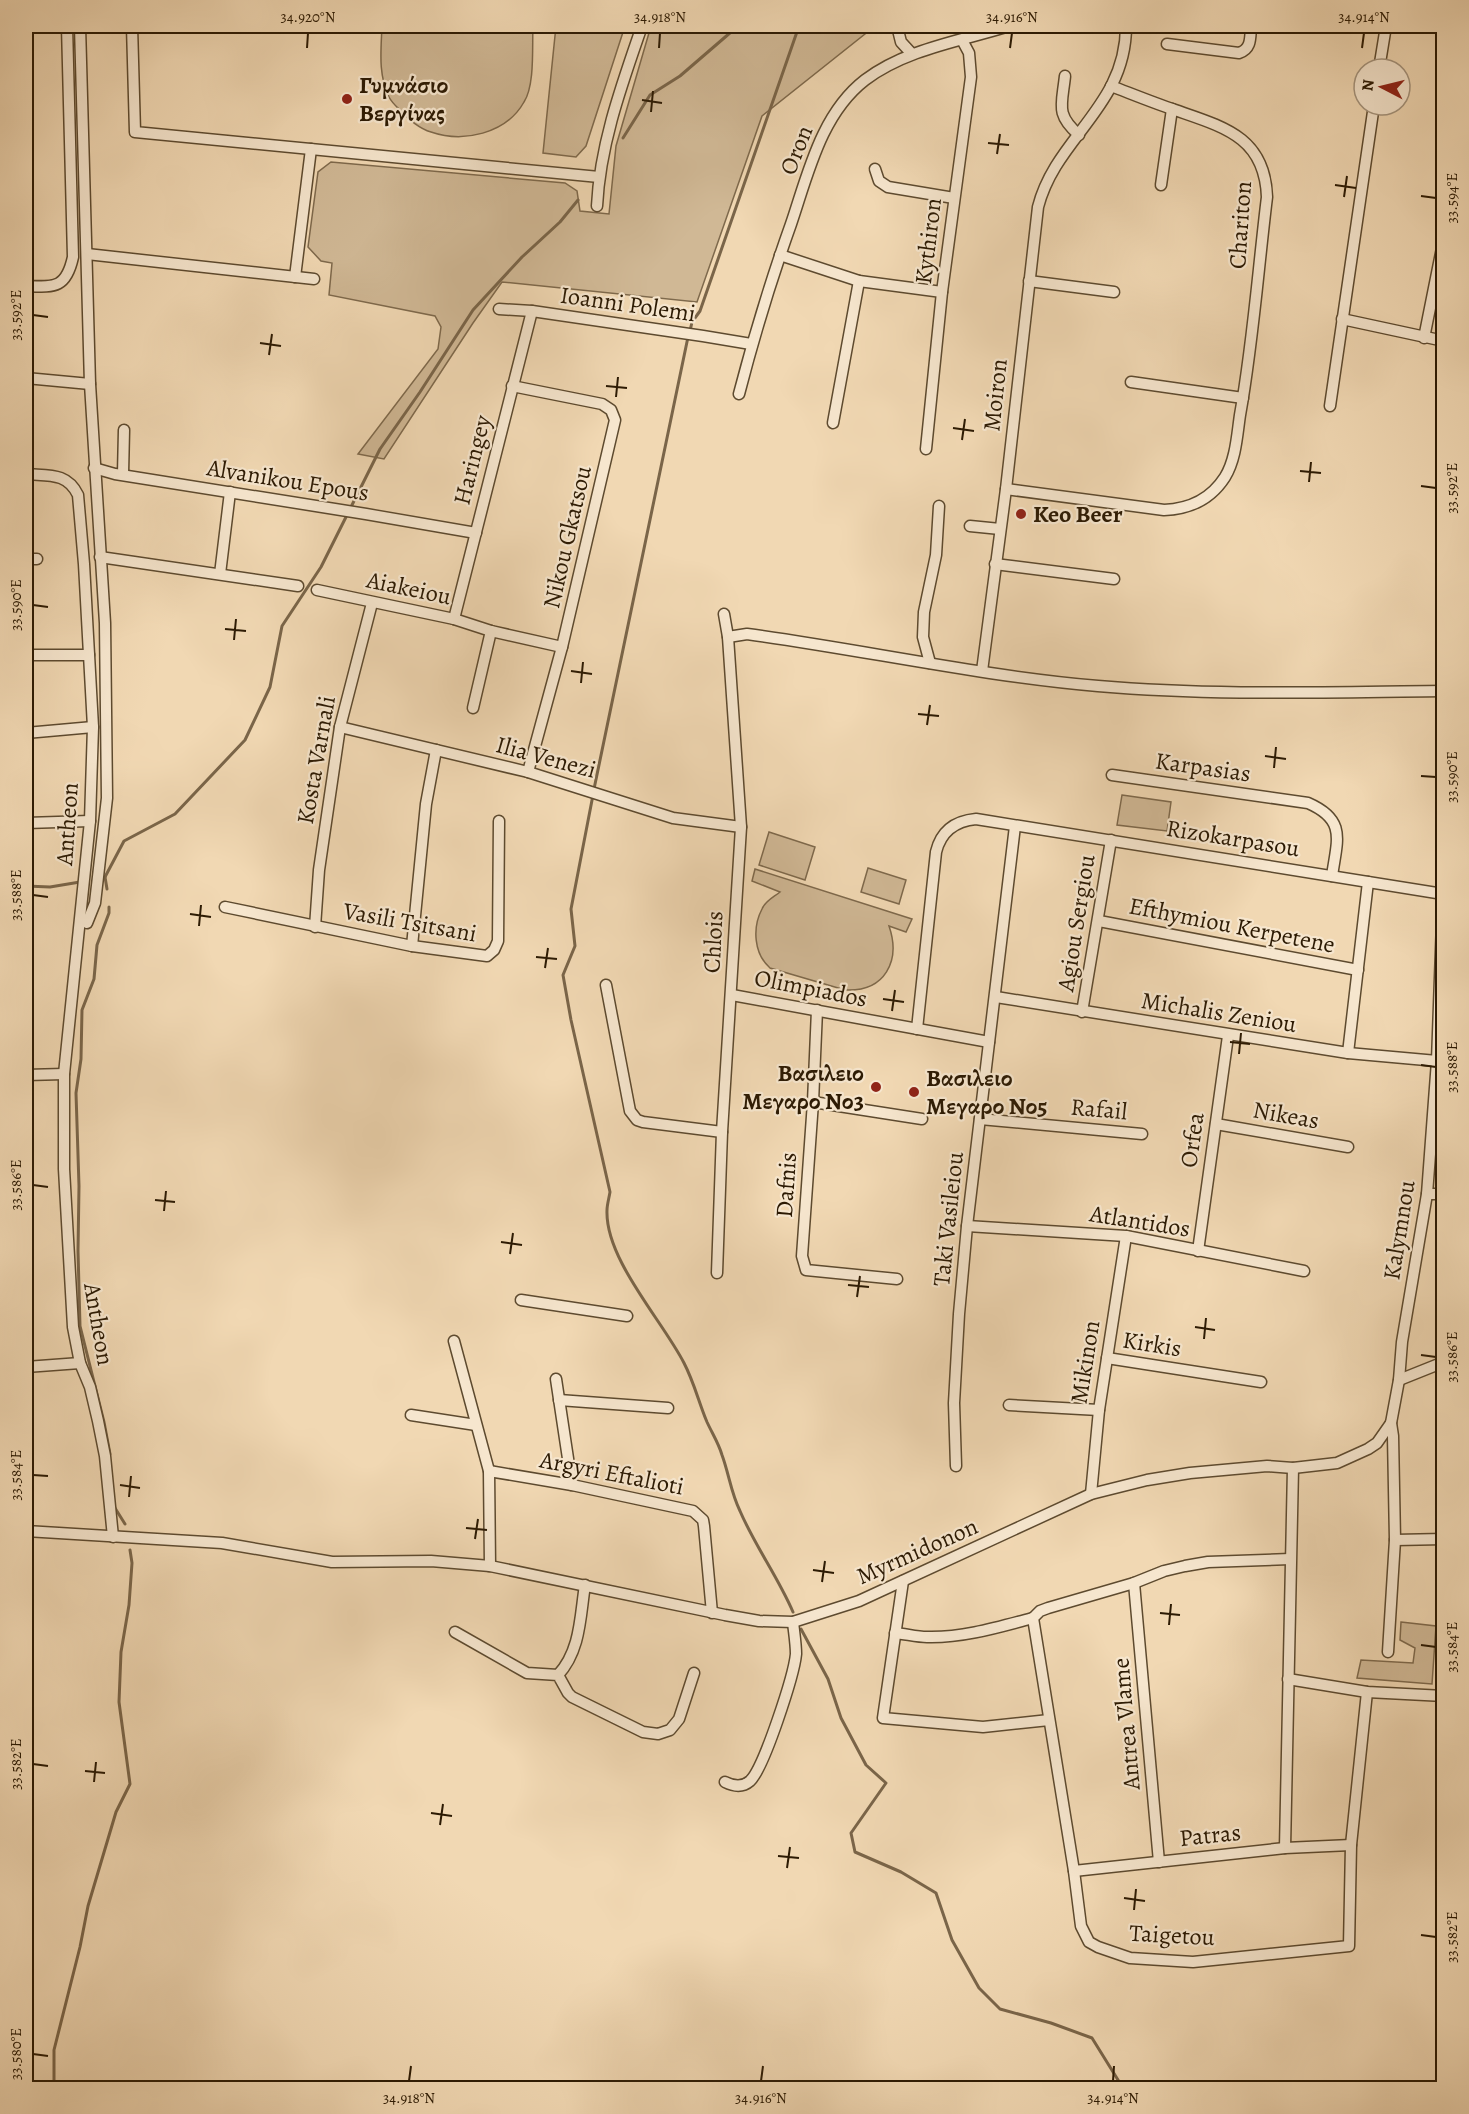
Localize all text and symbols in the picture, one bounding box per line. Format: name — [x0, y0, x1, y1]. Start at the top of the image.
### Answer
text: 34.920°N — [281, 7, 336, 27]
text: 34.918°N — [634, 7, 686, 27]
text: 34.916°N — [986, 7, 1038, 27]
text: 34.914°N — [1338, 7, 1390, 27]
north arrow — [1352, 57, 1412, 117]
place label: Γυμνάσιο Βεργίνας — [359, 69, 448, 129]
text: N — [1356, 78, 1380, 92]
marker: Γυμνάσιο Βεργίνας — [340, 92, 354, 106]
street label: Oron — [772, 121, 820, 179]
text: 33.594°E — [1442, 173, 1462, 223]
street label: Chariton — [1221, 180, 1259, 270]
street label: Kythiron — [907, 196, 949, 286]
street label: Ioanni Polemi — [558, 279, 698, 329]
text: 33.592°E — [6, 290, 26, 340]
street label: Moiron — [975, 357, 1015, 433]
street label: Haringey — [445, 412, 499, 508]
street label: Alvanikou Epous — [204, 451, 371, 509]
street label: Nikou Gkatsou — [535, 462, 599, 612]
text: 33.592°E — [1442, 463, 1462, 513]
place label: Keo Beer — [1033, 498, 1123, 530]
marker: Keo Beer — [1014, 507, 1028, 521]
street label: Aiakeiou — [363, 563, 454, 613]
text: 33.590°E — [6, 579, 26, 631]
street label: Kosta Varnali — [289, 693, 343, 827]
street label: Ilia Venezi — [492, 728, 600, 786]
street label: Karpasias — [1153, 744, 1253, 790]
text: 33.590°E — [1442, 751, 1462, 803]
street label: Antheon — [48, 781, 86, 868]
street label: Rizokarpasou — [1164, 812, 1302, 864]
street label: Agiou Sergiou — [1049, 852, 1103, 995]
text: 33.588°E — [6, 869, 26, 921]
street label: Efthymiou Kerpetene — [1126, 889, 1338, 961]
street label: Vasili Tsitsani — [340, 894, 479, 949]
street label: Chlois — [695, 910, 731, 974]
street label: Olimpiados — [752, 961, 870, 1015]
street label: Michalis Zeniou — [1139, 984, 1299, 1040]
text: 33.588°E — [1442, 1041, 1462, 1093]
place label: Βασιλειο Μεγαρο Νο3 — [742, 1057, 864, 1117]
place label: Βασιλειο Μεγαρο Νο5 — [926, 1062, 1048, 1122]
marker: Βασιλειο Μεγαρο Νο3 — [869, 1080, 883, 1094]
marker: Βασιλειο Μεγαρο Νο5 — [907, 1085, 921, 1099]
street label: Rafail — [1069, 1091, 1129, 1127]
street label: Nikeas — [1250, 1093, 1322, 1137]
street label: Orfea — [1172, 1110, 1212, 1170]
street label: Taki Vasileiou — [925, 1150, 971, 1288]
street label: Dafnis — [768, 1151, 804, 1219]
text: 33.586°E — [6, 1159, 26, 1211]
street label: Kalymnou — [1375, 1178, 1423, 1282]
street label: Atlantidos — [1086, 1197, 1193, 1245]
street label: Antheon — [76, 1279, 122, 1368]
street label: Mikinon — [1063, 1318, 1107, 1406]
street label: Kirkis — [1120, 1324, 1184, 1364]
text: 33.586°E — [1442, 1331, 1462, 1383]
street label: Argyri Eftalioti — [536, 1443, 687, 1503]
text: 33.584°E — [6, 1450, 26, 1500]
street label: Myrmidonon — [851, 1510, 983, 1592]
text: 33.584°E — [1442, 1622, 1462, 1672]
street label: Antrea Vlame — [1104, 1657, 1148, 1792]
text: 33.582°E — [6, 1738, 26, 1790]
street label: Patras — [1178, 1816, 1242, 1854]
text: 33.582°E — [1442, 1911, 1462, 1963]
street label: Taigetou — [1128, 1917, 1216, 1953]
text: 33.580°E — [6, 2028, 26, 2080]
text: 34.918°N — [383, 2088, 435, 2108]
text: 34.916°N — [735, 2088, 787, 2108]
text: 34.914°N — [1087, 2088, 1139, 2108]

